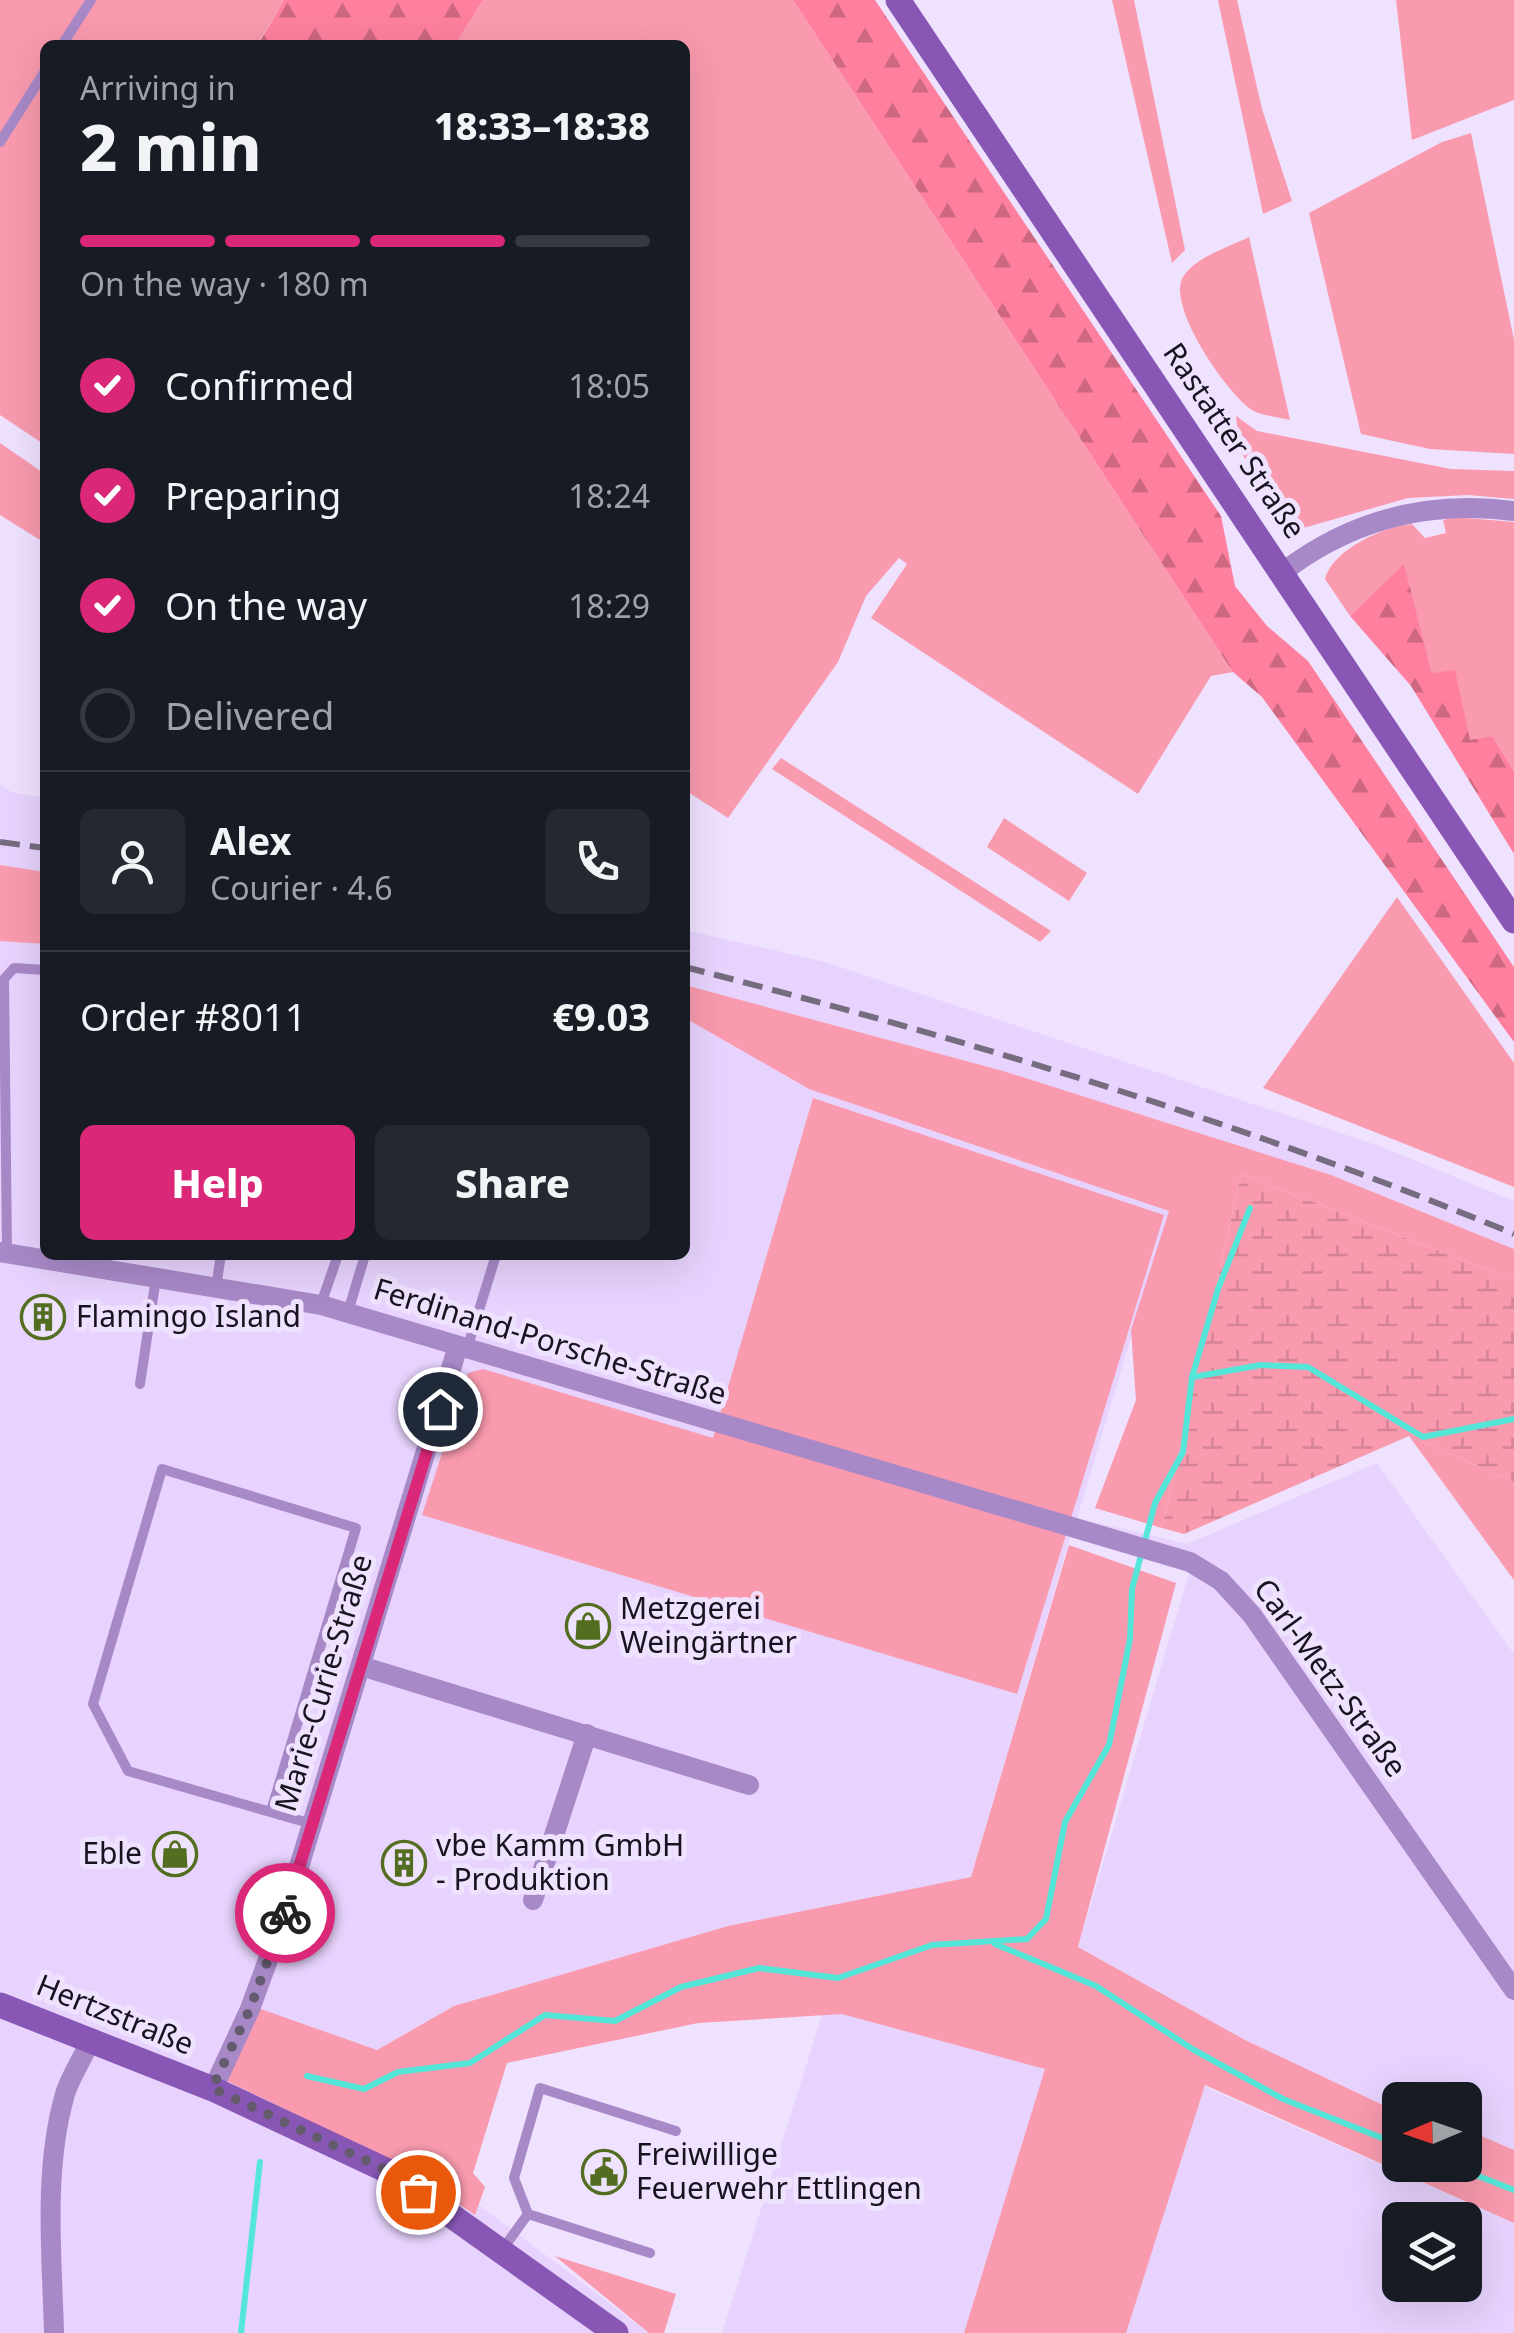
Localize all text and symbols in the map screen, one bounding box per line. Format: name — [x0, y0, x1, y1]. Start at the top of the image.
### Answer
text: Arriving in — [80, 66, 235, 109]
text: 18:33–18:38 — [434, 99, 650, 151]
text: 2 min — [80, 102, 262, 190]
text: On the way · 180 m — [80, 262, 369, 305]
street label: Rastatter Straße — [1154, 334, 1316, 546]
icon: check — [80, 358, 135, 413]
text: Confirmed — [165, 359, 354, 411]
text: 18:05 — [568, 364, 650, 407]
icon: check — [80, 468, 135, 523]
text: Preparing — [165, 469, 341, 521]
text: 18:24 — [568, 474, 650, 517]
icon: check — [80, 578, 135, 633]
text: On the way — [165, 579, 367, 631]
text: 18:29 — [568, 584, 650, 627]
text: Delivered — [165, 689, 334, 741]
button: person — [80, 809, 185, 914]
button: phone — [545, 809, 650, 914]
text: Alex — [210, 814, 292, 866]
text: Courier · 4.6 — [210, 866, 393, 909]
text: Order #8011 — [80, 990, 306, 1042]
text: €9.03 — [552, 990, 650, 1042]
button: Help — [80, 1125, 355, 1240]
button: Share — [375, 1125, 650, 1240]
street label: Ferdinand-Porsche-Straße — [369, 1267, 732, 1414]
building icon: Flamingo Island — [20, 1294, 66, 1340]
place label: Flamingo Island — [76, 1295, 301, 1336]
pin — [398, 1367, 483, 1452]
icon: home — [413, 1382, 468, 1437]
street label: Marie-Curie-Straße — [264, 1549, 381, 1816]
street label: Carl-Metz-Straße — [1245, 1570, 1417, 1785]
place label: Metzgerei Weingärtner — [620, 1587, 797, 1662]
shop icon: Metzgerei Weingärtner — [565, 1603, 611, 1649]
place label: vbe Kamm GmbH - Produktion — [436, 1824, 684, 1899]
shop icon: Eble — [152, 1831, 198, 1877]
place label: Eble — [82, 1832, 142, 1873]
building icon: vbe Kamm GmbH - Produktion — [381, 1840, 427, 1886]
courier — [235, 1863, 335, 1963]
icon: bike — [258, 1886, 313, 1941]
street label: Hertzstraße — [31, 1963, 200, 2064]
north arrow — [1382, 2082, 1482, 2182]
map controls — [1382, 2082, 1482, 2302]
place label: Freiwillige Feuerwehr Ettlingen — [636, 2133, 922, 2208]
public building icon: Freiwillige Feuerwehr Ettlingen — [581, 2149, 627, 2195]
pin — [376, 2150, 461, 2235]
icon: bag — [391, 2165, 446, 2220]
button: layers — [1382, 2202, 1482, 2302]

